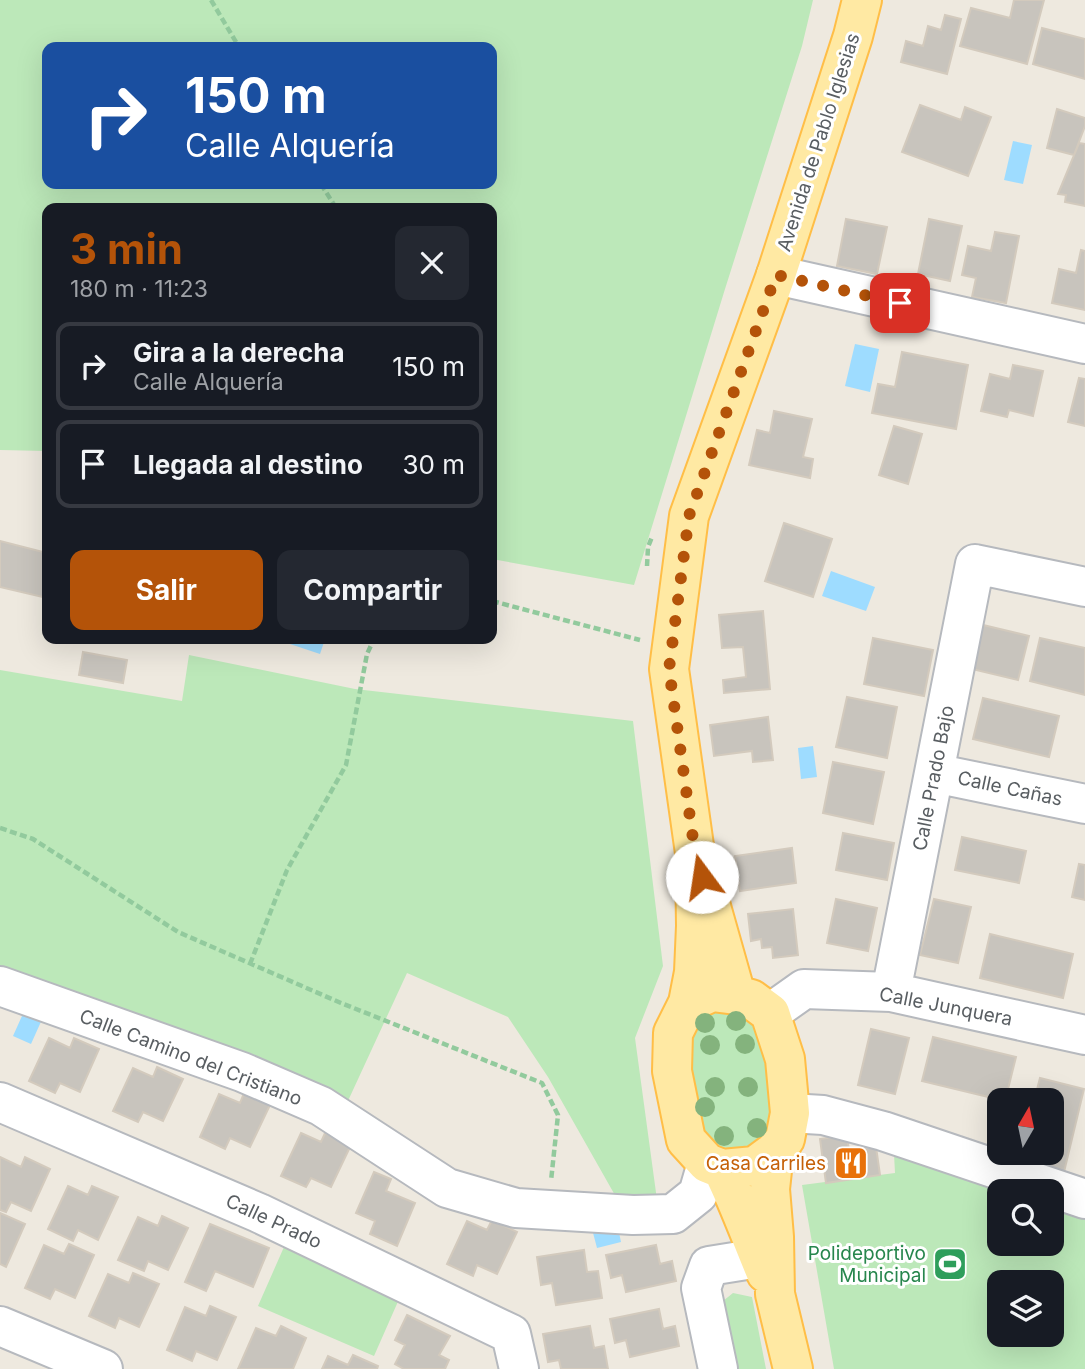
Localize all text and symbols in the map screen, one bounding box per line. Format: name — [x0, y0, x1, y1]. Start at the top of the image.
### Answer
street label: Avenida de Pablo Iglesias — [772, 30, 865, 254]
text: 150 m — [185, 66, 327, 125]
icon: right — [70, 70, 161, 161]
text: Calle Alquería — [185, 126, 395, 165]
text: 3 min — [70, 223, 183, 274]
button: close — [395, 226, 469, 300]
pin — [870, 273, 930, 333]
text: 180 m · 11:23 — [70, 275, 208, 303]
icon: arrive — [881, 284, 919, 322]
text: Gira a la derecha — [133, 337, 345, 368]
icon: right — [74, 347, 112, 385]
text: 150 m — [392, 351, 465, 382]
text: Calle Alquería — [133, 368, 284, 396]
icon: arrive — [74, 445, 112, 483]
text: Llegada al destino — [133, 449, 363, 480]
text: 30 m — [402, 449, 465, 480]
button: Salir — [70, 550, 263, 630]
button: Compartir — [277, 550, 469, 630]
street label: Calle Prado Bajo — [908, 703, 959, 853]
street label: Calle Cañas — [955, 766, 1064, 811]
position arrow — [665, 840, 739, 914]
street label: Calle Junquera — [877, 982, 1014, 1031]
street label: Calle Camino del Cristiano — [76, 1004, 305, 1111]
north arrow — [987, 1088, 1064, 1166]
map controls — [987, 1088, 1064, 1347]
restaurant icon: Casa Carriles — [832, 1144, 870, 1182]
place label: Casa Carriles — [706, 1152, 826, 1175]
button: search — [987, 1179, 1064, 1256]
street label: Calle Prado — [222, 1189, 325, 1254]
place label: Polideportivo Municipal — [808, 1242, 926, 1287]
sports icon: Polideportivo Municipal — [931, 1245, 969, 1283]
button: layers — [987, 1270, 1064, 1347]

